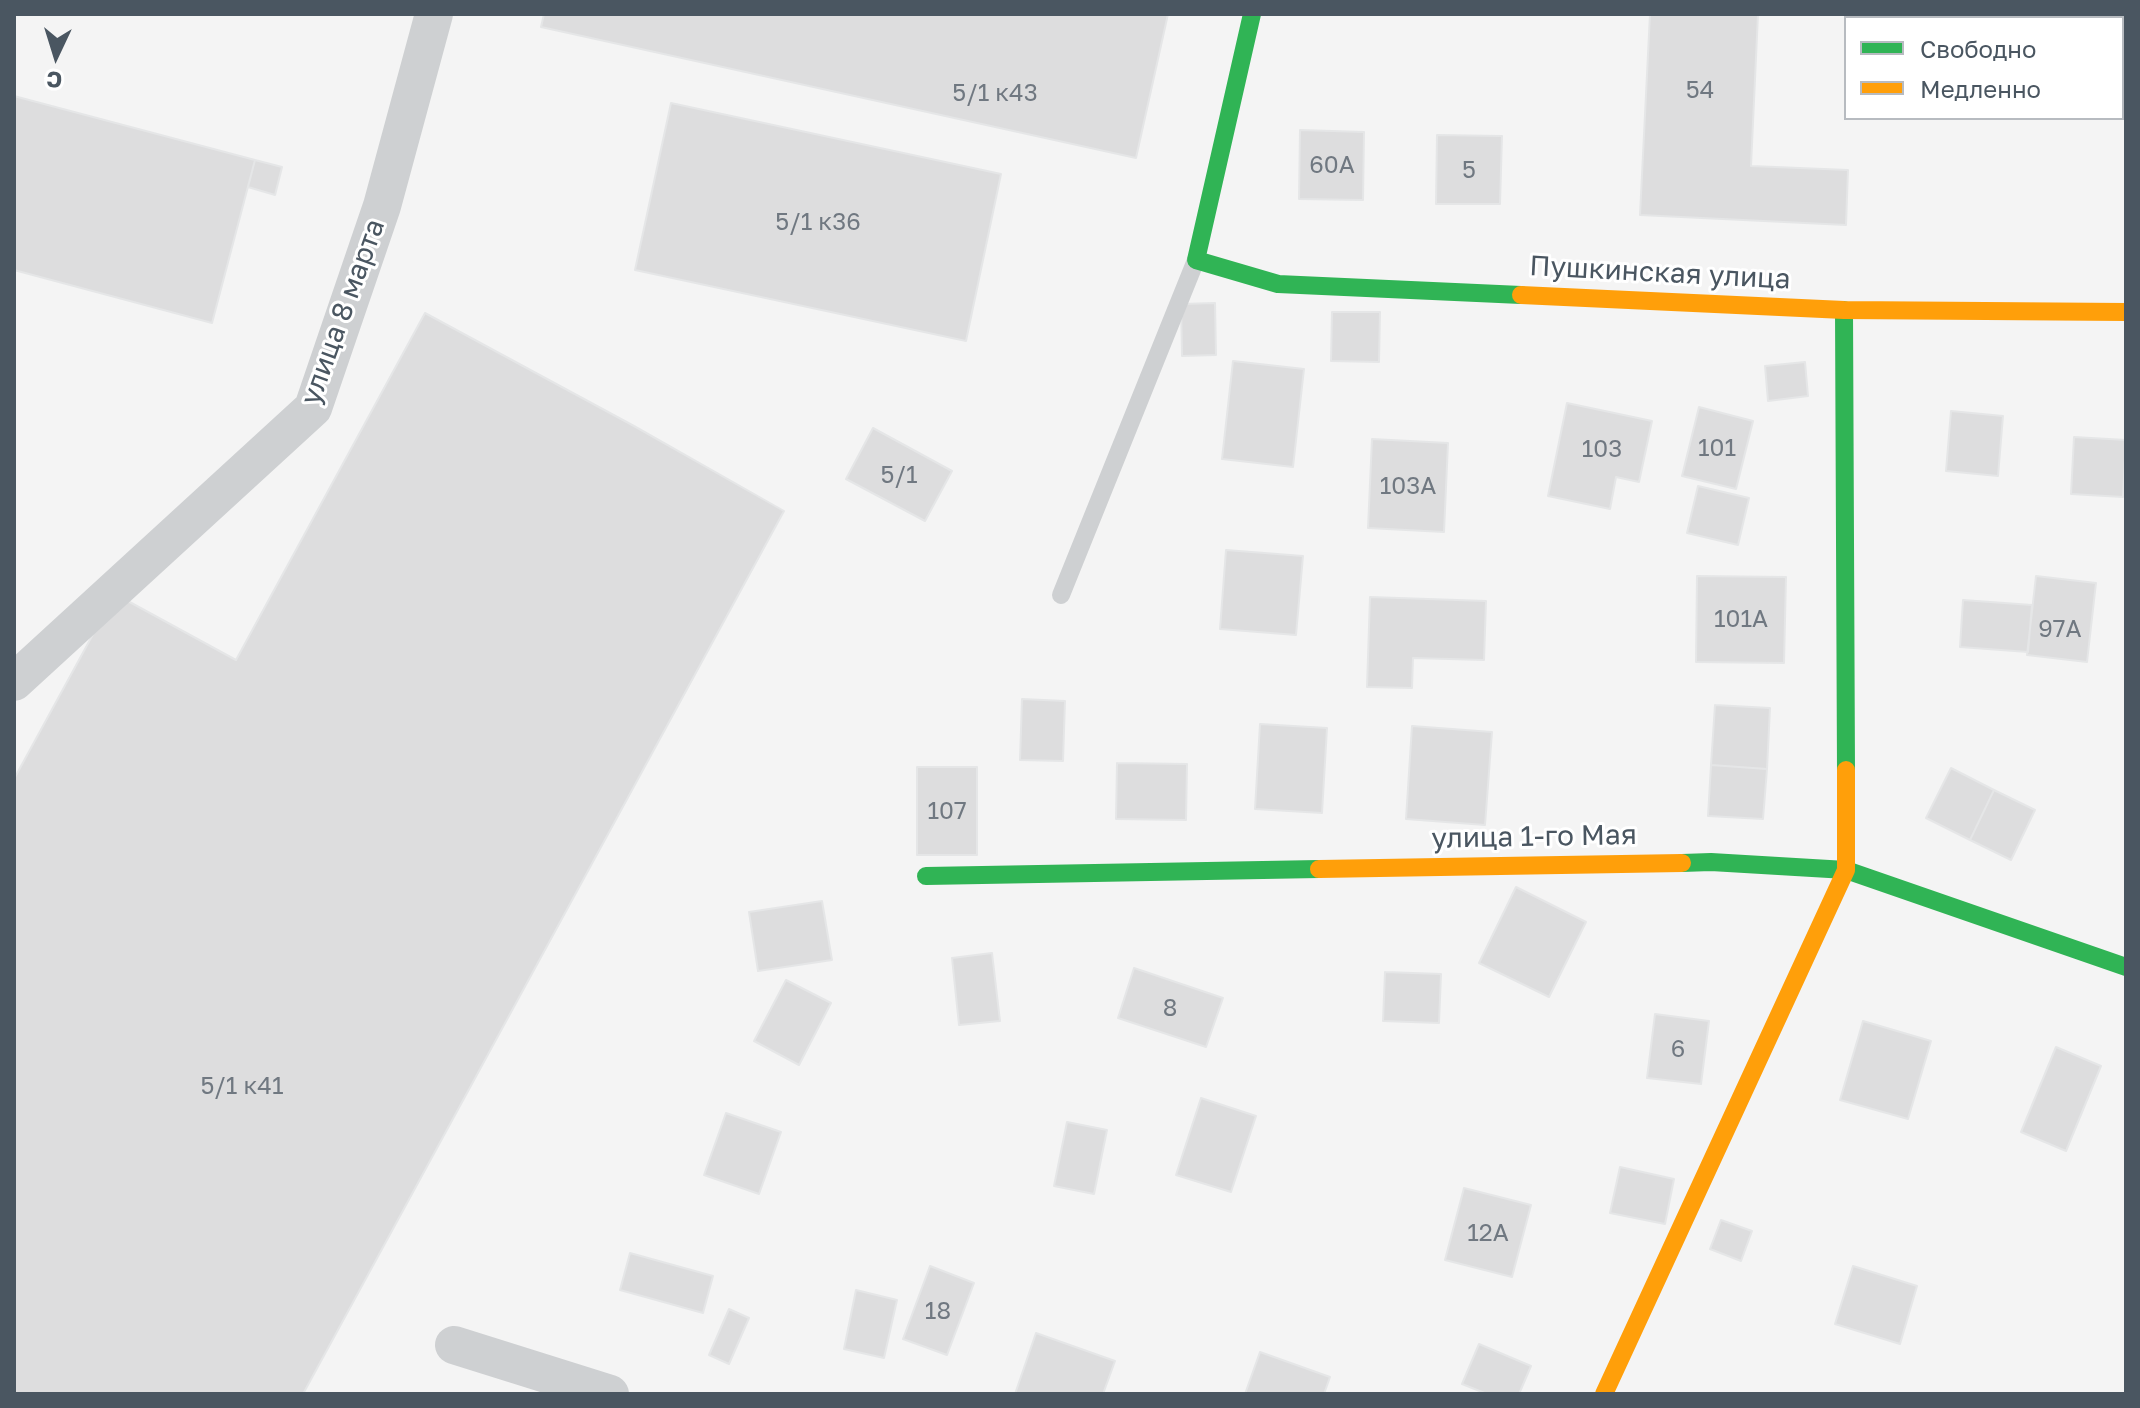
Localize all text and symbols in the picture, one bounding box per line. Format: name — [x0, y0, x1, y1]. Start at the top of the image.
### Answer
north arrow — [16, 16, 96, 96]
legend — [1844, 16, 2124, 120]
text: Свободно — [1920, 34, 2036, 63]
text: С — [46, 66, 63, 94]
text: Медленно — [1920, 74, 2041, 103]
house number: 54 — [1686, 76, 1714, 104]
house number: 5/1 к43 — [952, 79, 1038, 107]
house number: 60А — [1309, 151, 1355, 179]
house number: 5 — [1462, 156, 1476, 184]
house number: 5/1 к36 — [775, 208, 861, 236]
street label: улица 8 марта — [294, 215, 392, 409]
street label: Пушкинская улица — [1529, 249, 1791, 297]
house number: 101 — [1698, 434, 1736, 462]
house number: 103 — [1582, 435, 1622, 463]
house number: 5/1 — [880, 461, 918, 489]
house number: 103А — [1380, 472, 1436, 500]
house number: 101А — [1714, 605, 1768, 633]
house number: 97А — [2038, 615, 2082, 643]
house number: 107 — [927, 797, 967, 825]
street label: улица 1-го Мая — [1431, 818, 1637, 856]
house number: 8 — [1163, 994, 1177, 1022]
house number: 6 — [1671, 1035, 1685, 1063]
house number: 5/1 к41 — [200, 1072, 284, 1100]
house number: 12А — [1467, 1219, 1509, 1247]
house number: 18 — [925, 1297, 951, 1325]

